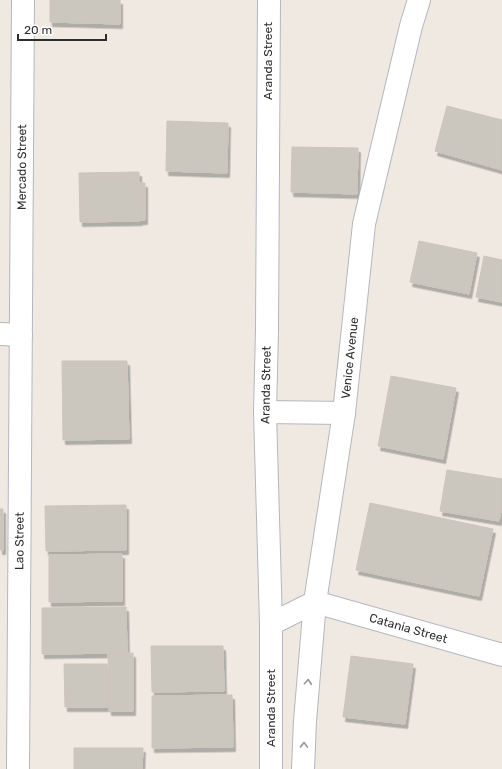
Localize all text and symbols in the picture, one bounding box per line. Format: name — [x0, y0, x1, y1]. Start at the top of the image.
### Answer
scale bar — [18, 16, 106, 42]
street label: Aranda Street — [261, 22, 275, 100]
text: 20 m — [24, 23, 52, 37]
street label: Mercado Street — [15, 124, 29, 210]
street label: Venice Avenue — [339, 316, 361, 400]
street label: Aranda Street — [258, 346, 274, 424]
street label: Lao Street — [12, 512, 27, 570]
street label: Catania Street — [368, 611, 449, 646]
street label: Aranda Street — [264, 669, 278, 747]
one-way arrow — [303, 679, 312, 685]
one-way arrow — [300, 742, 308, 748]

